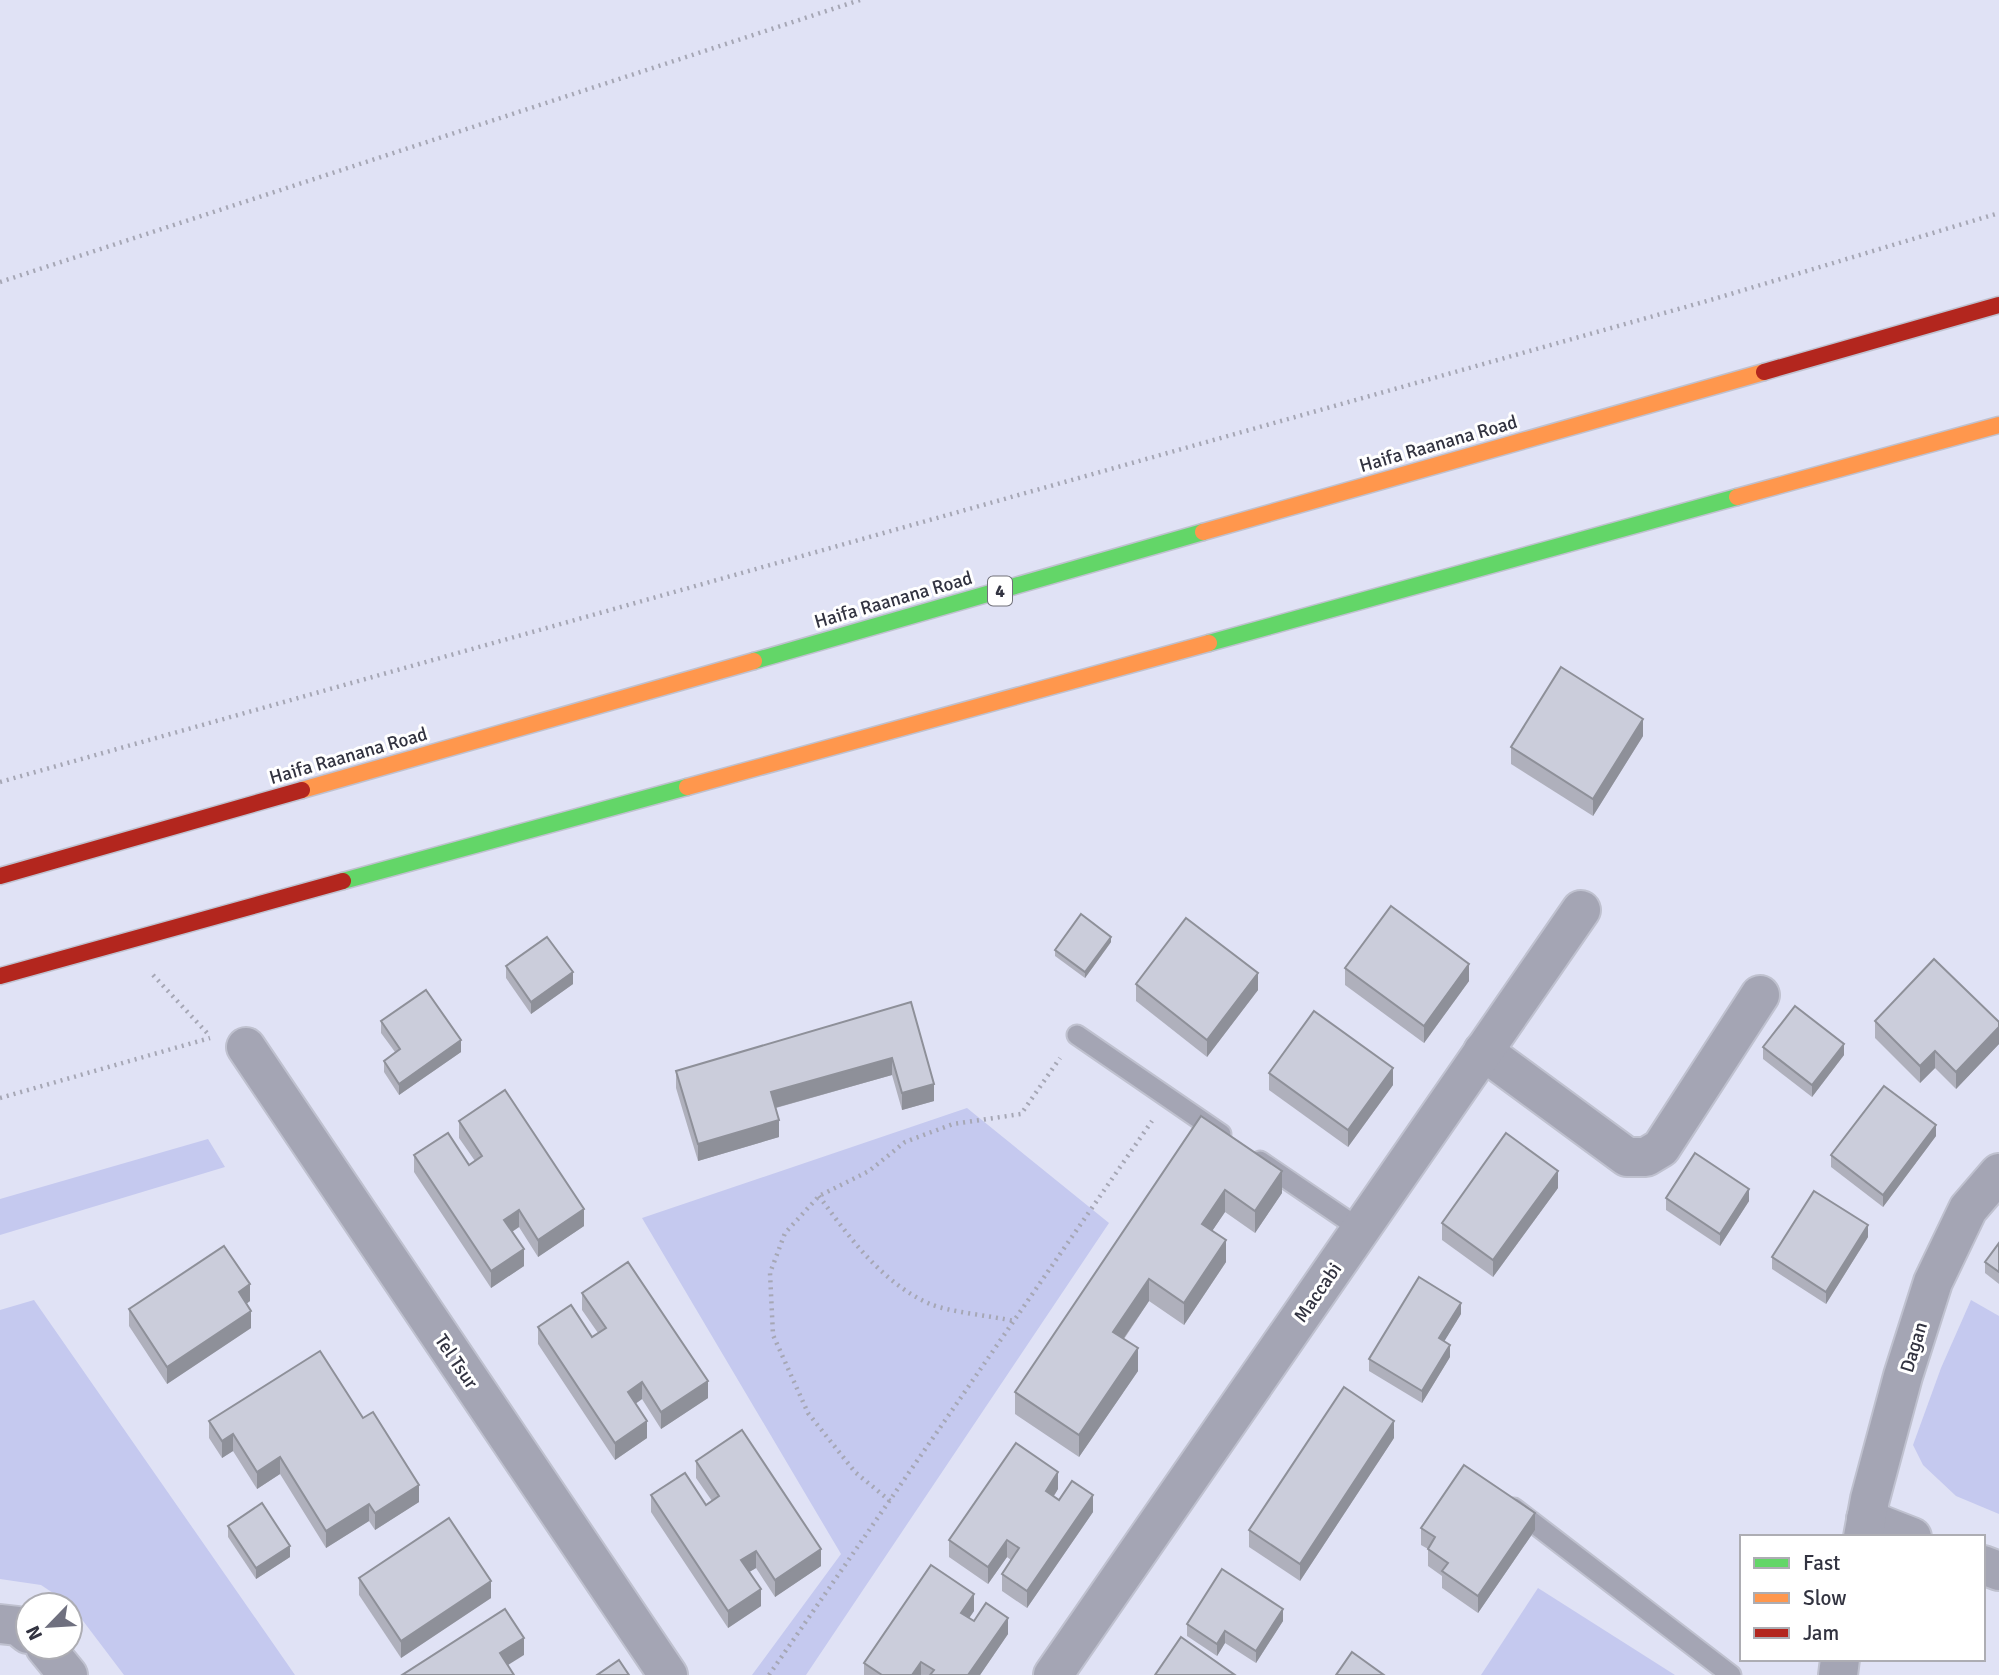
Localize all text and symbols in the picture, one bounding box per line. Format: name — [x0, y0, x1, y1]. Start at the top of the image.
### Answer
street label: Haifa Raanana Road — [1357, 410, 1520, 478]
street label: Haifa Raanana Road — [812, 566, 975, 634]
road number: 4 — [988, 576, 1012, 606]
street label: Haifa Raanana Road — [267, 722, 430, 790]
street label: Maccabi — [1289, 1258, 1347, 1327]
street label: Dagan — [1895, 1319, 1933, 1376]
street label: Tel Tsur — [429, 1330, 483, 1393]
legend — [1740, 1535, 1985, 1661]
text: Fast — [1803, 1550, 1840, 1576]
text: Slow — [1803, 1585, 1847, 1611]
north arrow — [14, 1591, 84, 1661]
text: Jam — [1803, 1620, 1839, 1646]
text: N — [21, 1622, 48, 1644]

